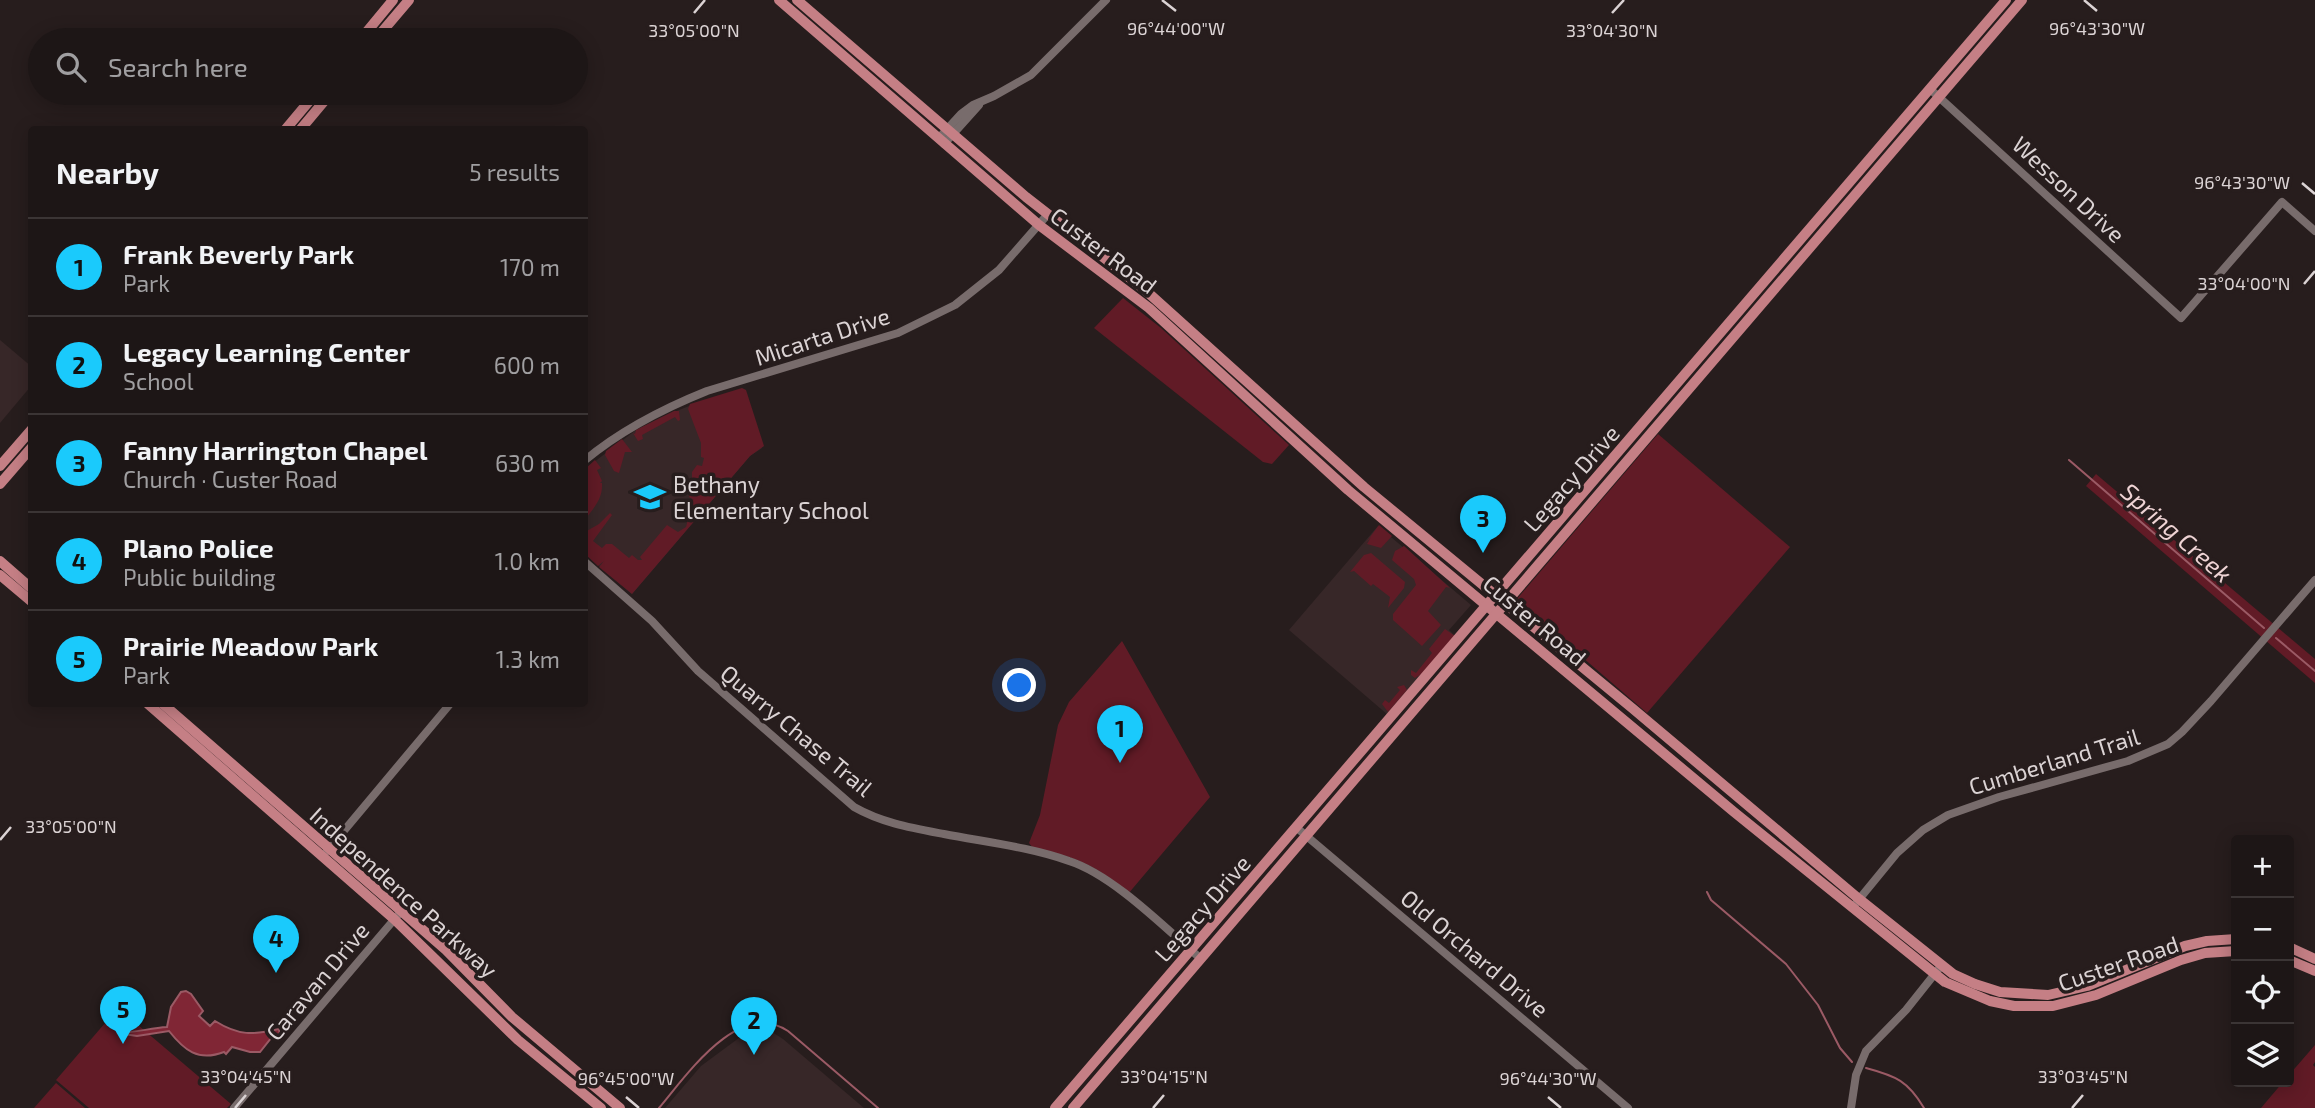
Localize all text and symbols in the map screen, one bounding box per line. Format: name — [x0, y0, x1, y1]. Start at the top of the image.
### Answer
text: 96°44'00"W — [1127, 17, 1225, 39]
text: 96°43'30"W — [2049, 17, 2145, 39]
text: 33°05'00"N — [648, 19, 740, 41]
text: 33°04'30"N — [1566, 19, 1658, 41]
search box — [28, 28, 588, 105]
icon: search — [52, 48, 90, 86]
text: Search here — [108, 51, 248, 82]
street label: Wesson Drive — [2007, 130, 2131, 248]
text: Nearby — [56, 154, 159, 190]
text: 5 results — [469, 158, 560, 186]
text: 96°43'30"W — [2194, 171, 2290, 193]
street label: Custer Road — [1045, 201, 1163, 299]
text: Frank Beverly Park — [123, 238, 354, 269]
text: 1 — [74, 253, 84, 281]
text: 170 m — [500, 253, 560, 281]
text: Park — [123, 269, 170, 297]
text: 33°04'00"N — [2198, 272, 2290, 294]
street label: Micarta Drive — [751, 301, 893, 371]
text: Legacy Learning Center — [123, 336, 410, 367]
text: 2 — [72, 351, 86, 379]
text: 600 m — [494, 351, 560, 379]
text: School — [123, 367, 193, 395]
street label: Legacy Drive — [1517, 419, 1625, 537]
text: Fanny Harrington Chapel — [123, 434, 427, 465]
text: 3 — [72, 449, 86, 477]
text: 630 m — [495, 449, 560, 477]
text: Church · Custer Road — [123, 465, 338, 493]
place label: Bethany Elementary School — [673, 470, 869, 524]
water label: Spring Creek — [2116, 476, 2238, 588]
school or university icon: Bethany Elementary School — [633, 480, 667, 514]
pin: 3 — [1460, 495, 1506, 553]
text: Plano Police — [123, 532, 274, 563]
text: 4 — [72, 547, 86, 575]
text: 1.0 km — [495, 547, 560, 575]
text: Public building — [123, 563, 276, 591]
street label: Custer Road — [1478, 569, 1592, 671]
text: Prairie Meadow Park — [123, 630, 378, 661]
text: 5 — [73, 645, 85, 673]
text: 1.3 km — [496, 645, 560, 673]
street label: Quarry Chase Trail — [715, 658, 879, 802]
text: Park — [123, 661, 170, 689]
your location — [1002, 668, 1036, 702]
pin: 1 — [1097, 705, 1143, 763]
street label: Cumberland Trail — [1965, 722, 2143, 800]
street label: Independence Parkway — [305, 801, 503, 983]
text: 33°05'00"N — [25, 815, 117, 837]
map controls — [2231, 835, 2294, 1087]
button: + — [2231, 835, 2294, 898]
street label: Legacy Drive — [1148, 849, 1256, 967]
street label: Old Orchard Drive — [1396, 883, 1554, 1023]
button: − — [2231, 898, 2294, 961]
pin: 4 — [253, 915, 299, 973]
street label: Caravan Drive — [260, 916, 374, 1046]
street label: Custer Road — [2054, 929, 2182, 997]
button: locate — [2231, 961, 2294, 1024]
pin: 5 — [100, 986, 146, 1044]
pin: 2 — [731, 997, 777, 1055]
button: layers — [2231, 1024, 2294, 1087]
text: 33°04'45"N — [200, 1065, 292, 1087]
text: 33°04'15"N — [1120, 1065, 1208, 1087]
text: 33°03'45"N — [2038, 1065, 2128, 1087]
text: 96°45'00"W — [578, 1067, 674, 1089]
text: 96°44'30"W — [1499, 1067, 1597, 1089]

